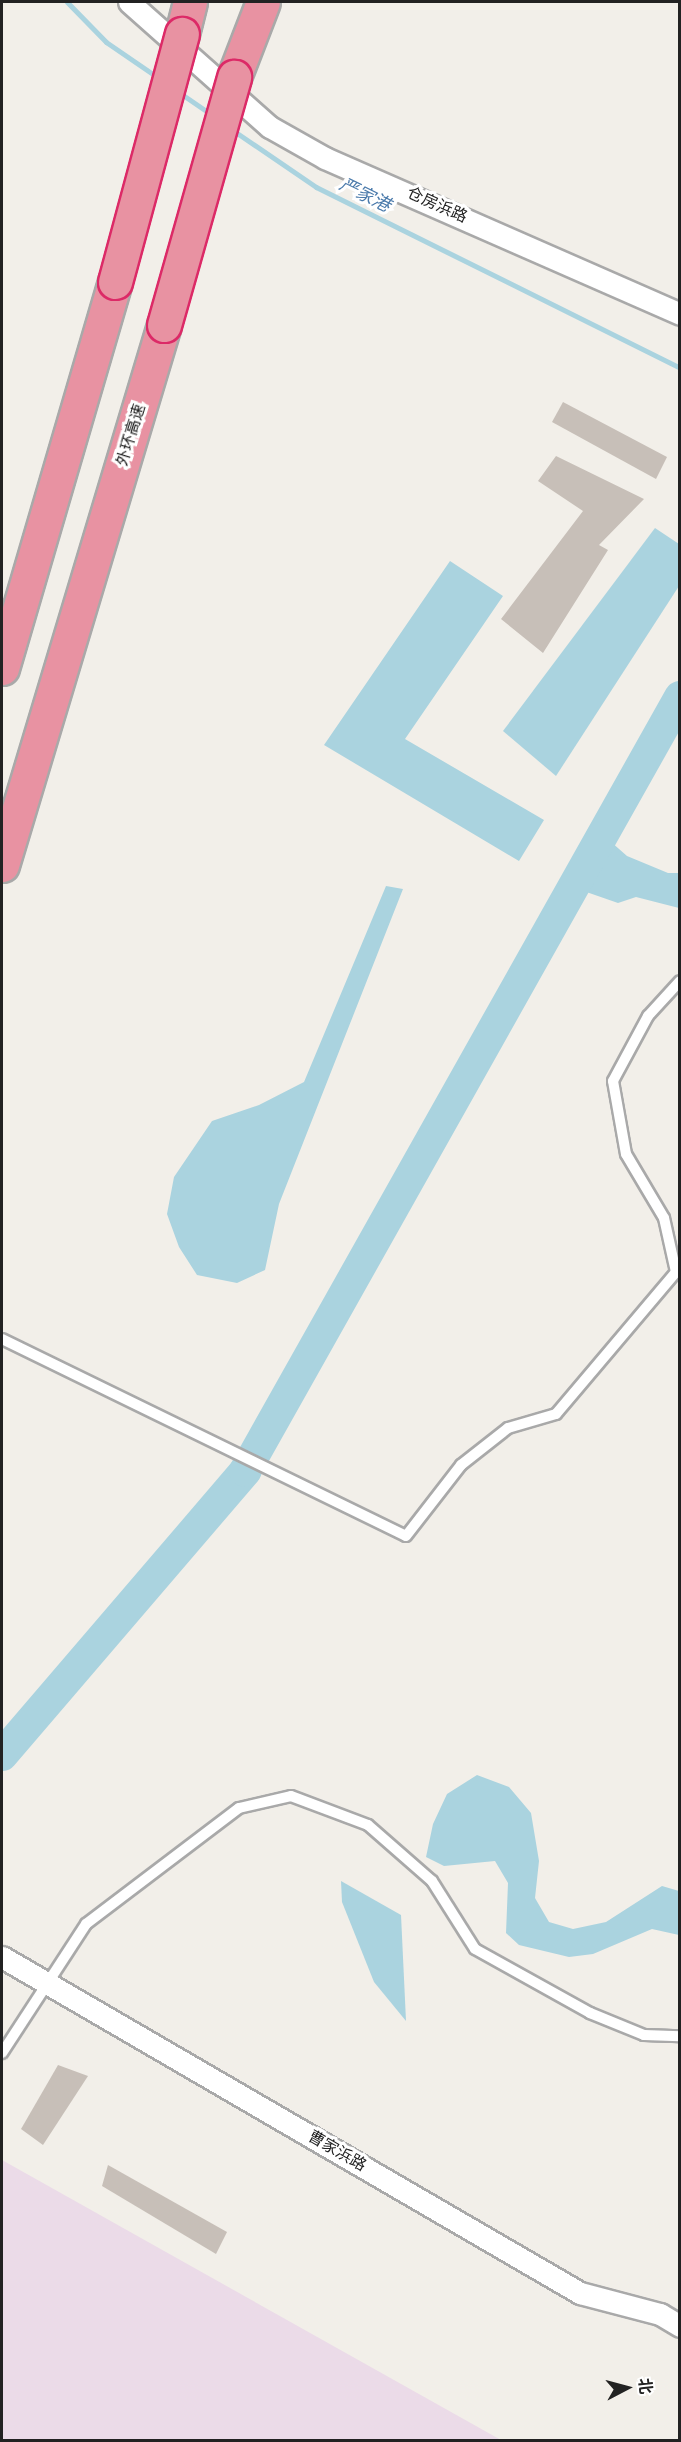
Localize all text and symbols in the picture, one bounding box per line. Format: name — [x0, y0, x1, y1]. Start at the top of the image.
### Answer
water label: 严家港 — [336, 173, 394, 217]
street label: 仓房浜路 — [404, 183, 470, 227]
street label: 外环高速 — [112, 402, 150, 468]
street label: 曹家浜路 — [304, 2127, 370, 2175]
north arrow — [597, 2358, 657, 2418]
text: 北 — [635, 2377, 656, 2395]

